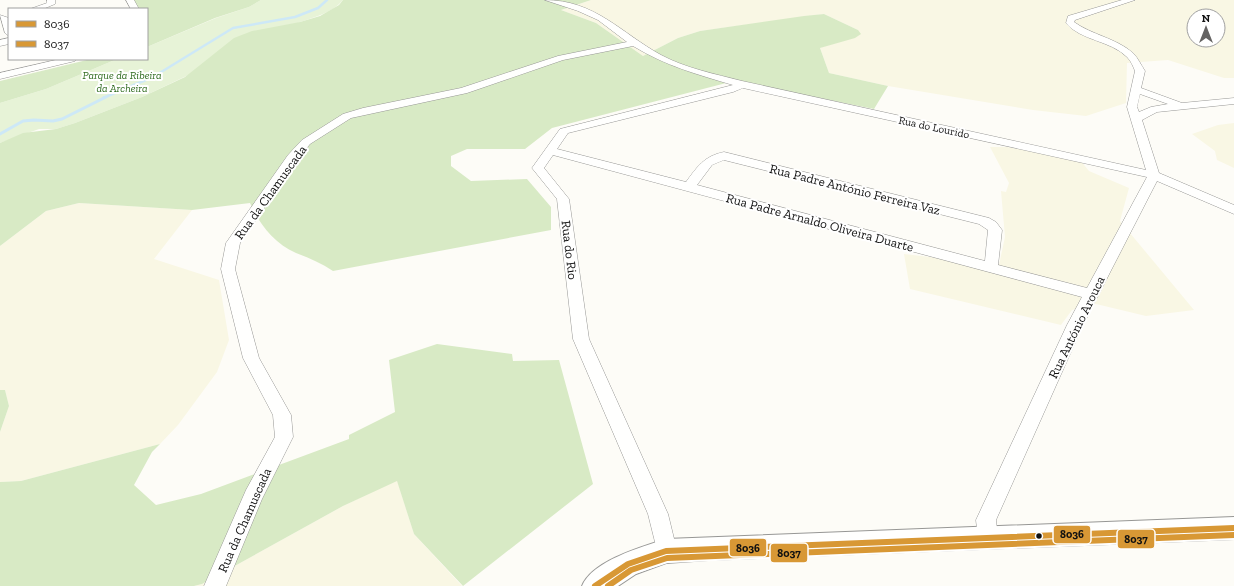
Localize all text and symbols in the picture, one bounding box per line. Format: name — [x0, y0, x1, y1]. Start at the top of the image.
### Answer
legend — [8, 8, 148, 60]
north arrow — [1186, 8, 1226, 48]
text: N — [1202, 12, 1211, 25]
text: 8036 — [44, 17, 70, 31]
text: 8037 — [44, 37, 69, 51]
park label: Parque da Ribeira da Archeira — [82, 69, 162, 95]
street label: Rua do Lourido — [897, 114, 971, 141]
street label: Rua da Chamuscada — [231, 142, 310, 242]
street label: Rua Padre António Ferreira Vaz — [768, 161, 942, 218]
street label: Rua Padre Arnaldo Oliveira Duarte — [724, 190, 915, 255]
street label: Rua do Rio — [558, 220, 581, 281]
street label: Rua António Arouca — [1045, 273, 1108, 381]
street label: Rua da Chamuscada — [215, 465, 275, 575]
line badge: 8036 — [1053, 525, 1091, 544]
text: 8036 — [1060, 528, 1084, 541]
line badge: 8037 — [1117, 529, 1155, 549]
unlabelled marker — [1034, 531, 1044, 541]
text: 8037 — [1124, 533, 1148, 546]
line badge: 8036 — [729, 538, 767, 557]
text: 8036 — [736, 542, 760, 555]
line badge: 8037 — [770, 543, 808, 563]
text: 8037 — [777, 547, 801, 560]

